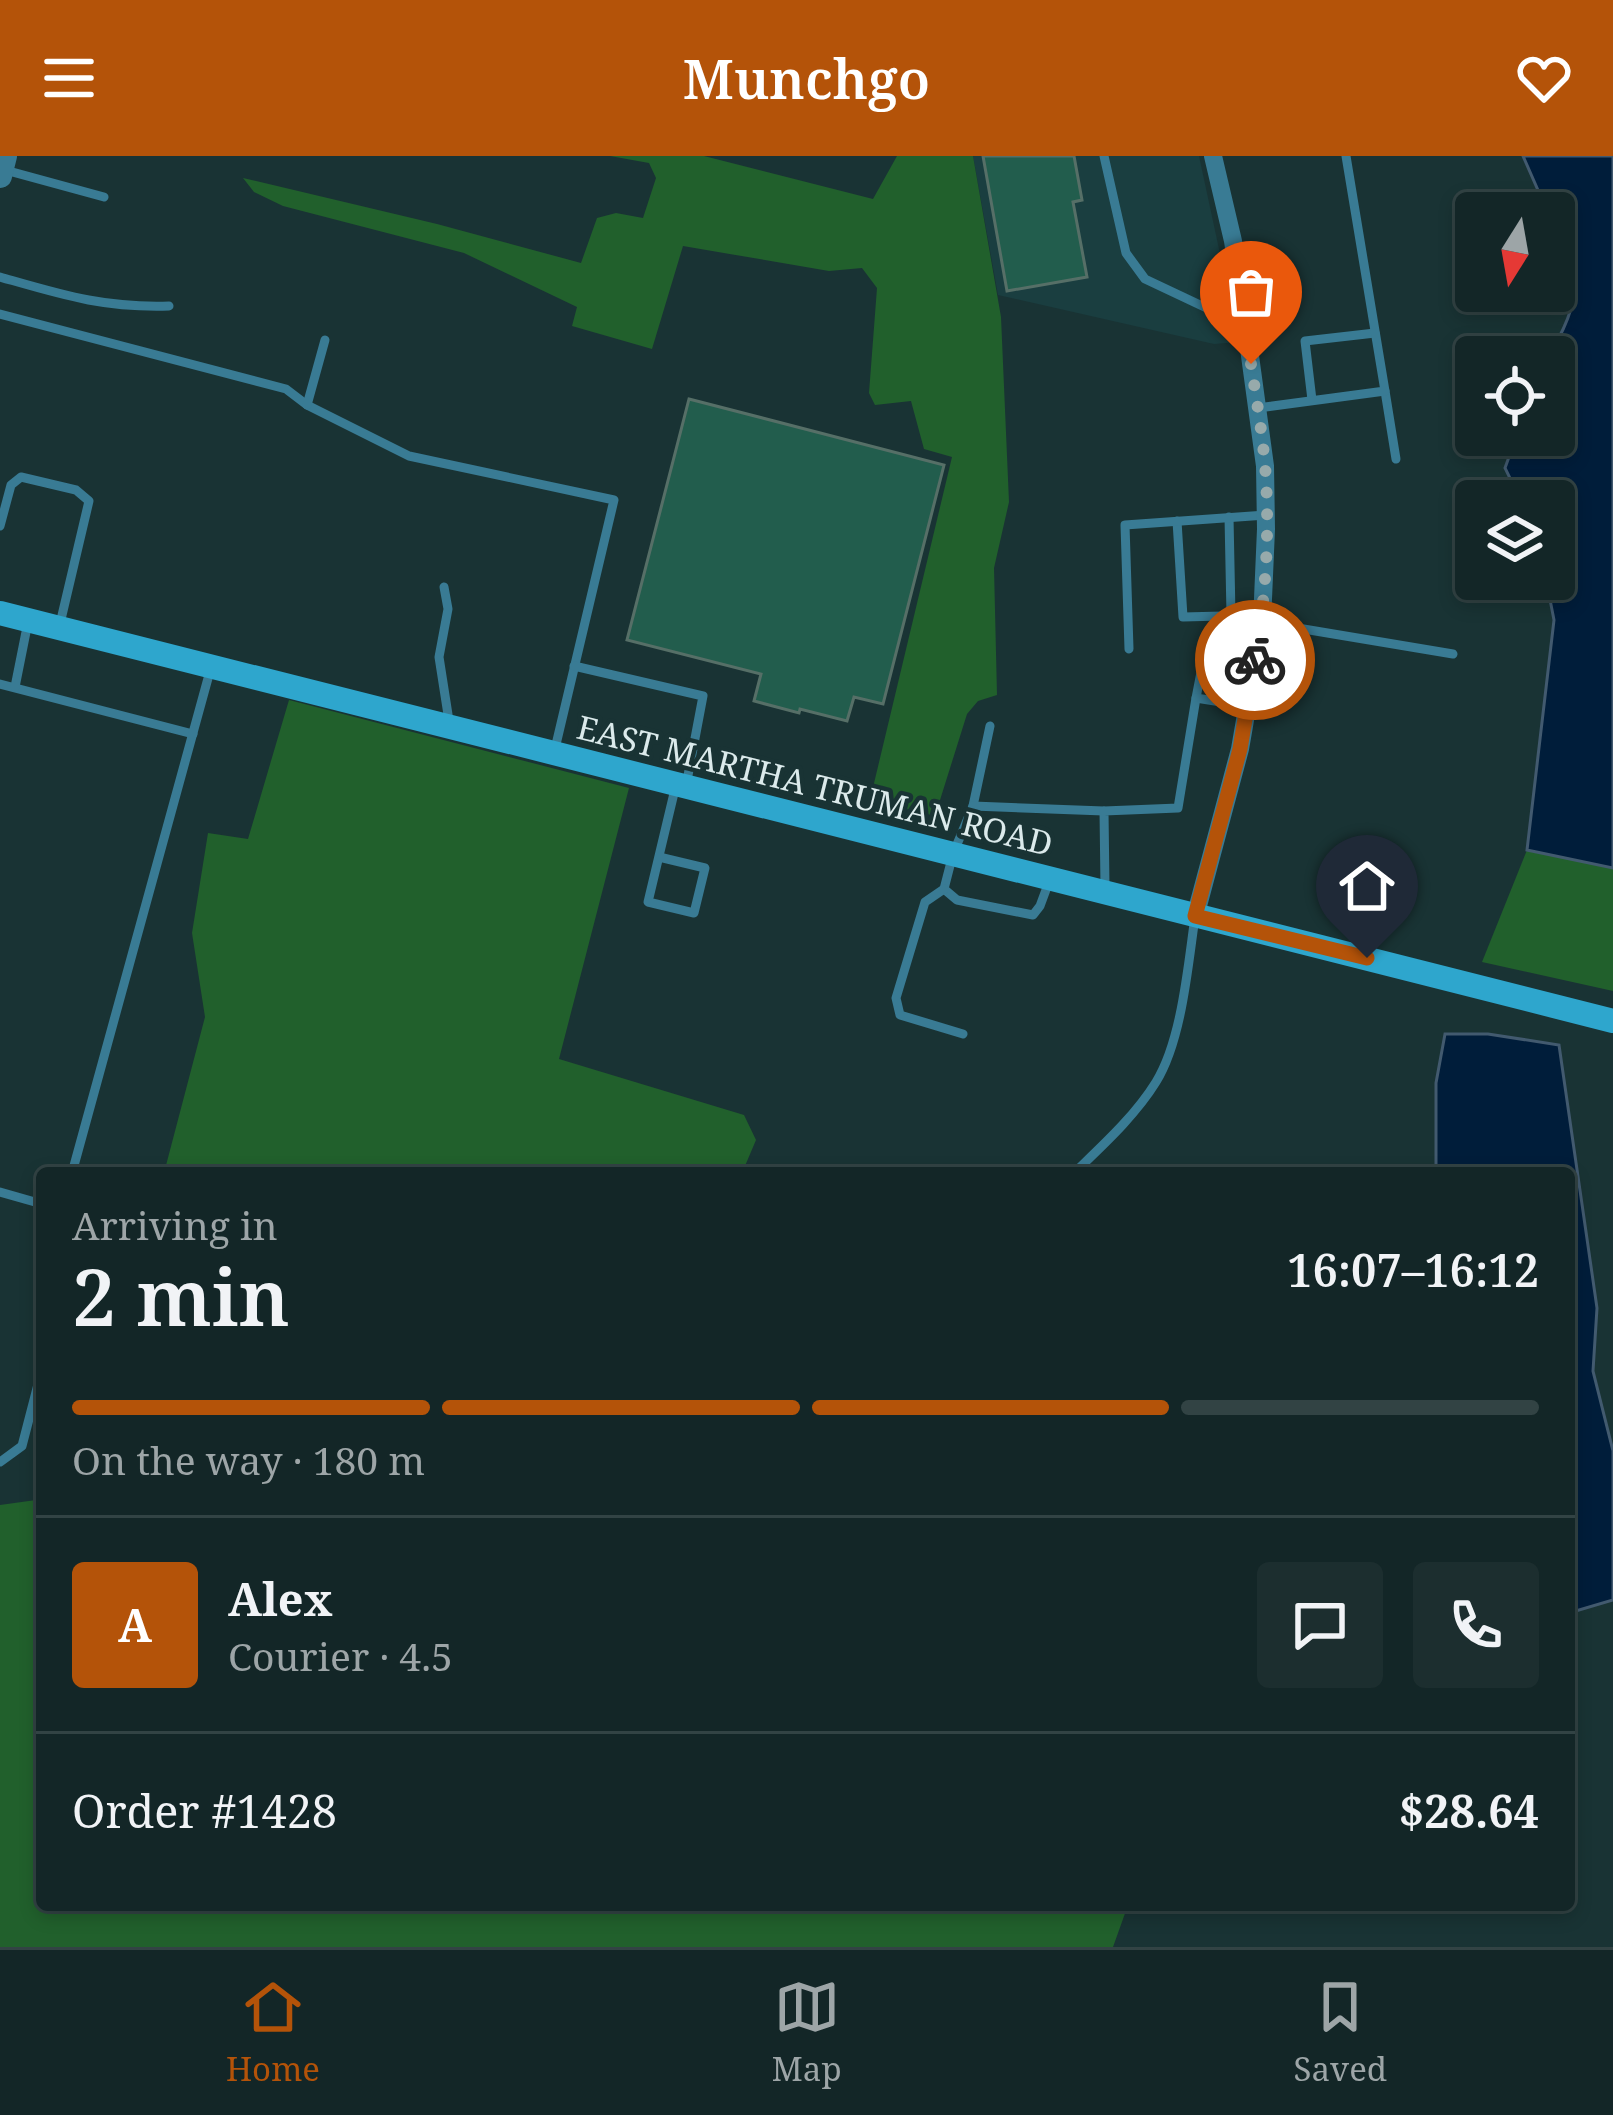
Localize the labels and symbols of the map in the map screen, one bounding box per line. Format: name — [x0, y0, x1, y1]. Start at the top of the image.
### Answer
north arrow — [1455, 192, 1575, 312]
pin — [1200, 241, 1302, 364]
courier — [1195, 600, 1315, 720]
street label: EAST MARTHA TRUMAN ROAD — [572, 704, 1058, 866]
pin — [1316, 835, 1418, 958]

